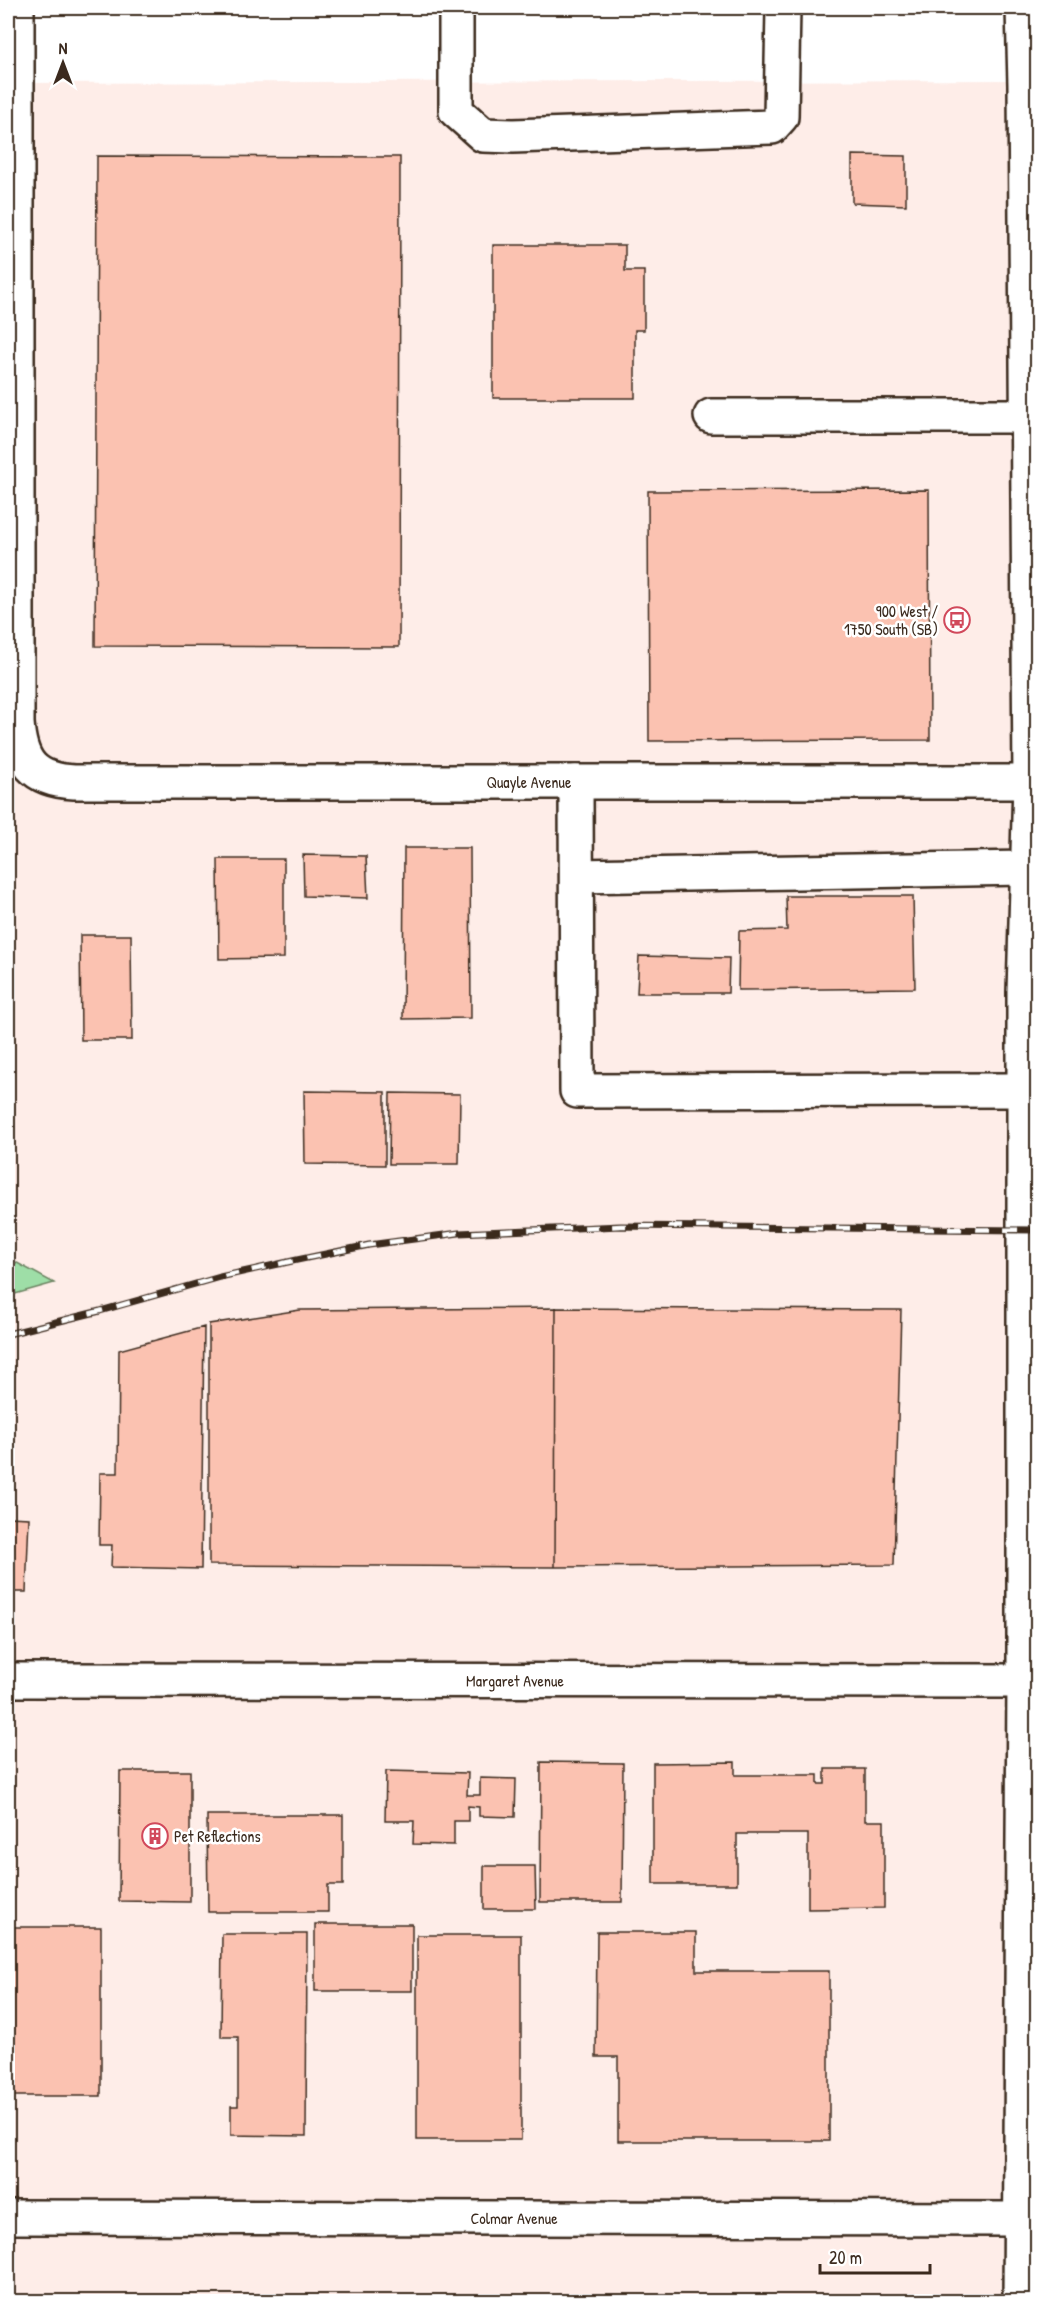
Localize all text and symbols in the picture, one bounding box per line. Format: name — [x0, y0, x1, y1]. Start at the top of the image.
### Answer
north arrow — [33, 33, 93, 93]
text: N — [59, 37, 68, 59]
place label: 900 West / 1750 South (SB) — [844, 600, 938, 640]
bus stop icon: 900 West / 1750 South (SB) — [942, 605, 972, 635]
street label: Quayle Avenue — [486, 771, 572, 793]
street label: Margaret Avenue — [466, 1669, 565, 1692]
building icon: Pet Reflections — [140, 1821, 170, 1851]
place label: Pet Reflections — [174, 1825, 261, 1847]
street label: Colmar Avenue — [470, 2207, 558, 2229]
scale bar — [820, 2237, 930, 2275]
text: 20 m — [829, 2245, 862, 2270]

